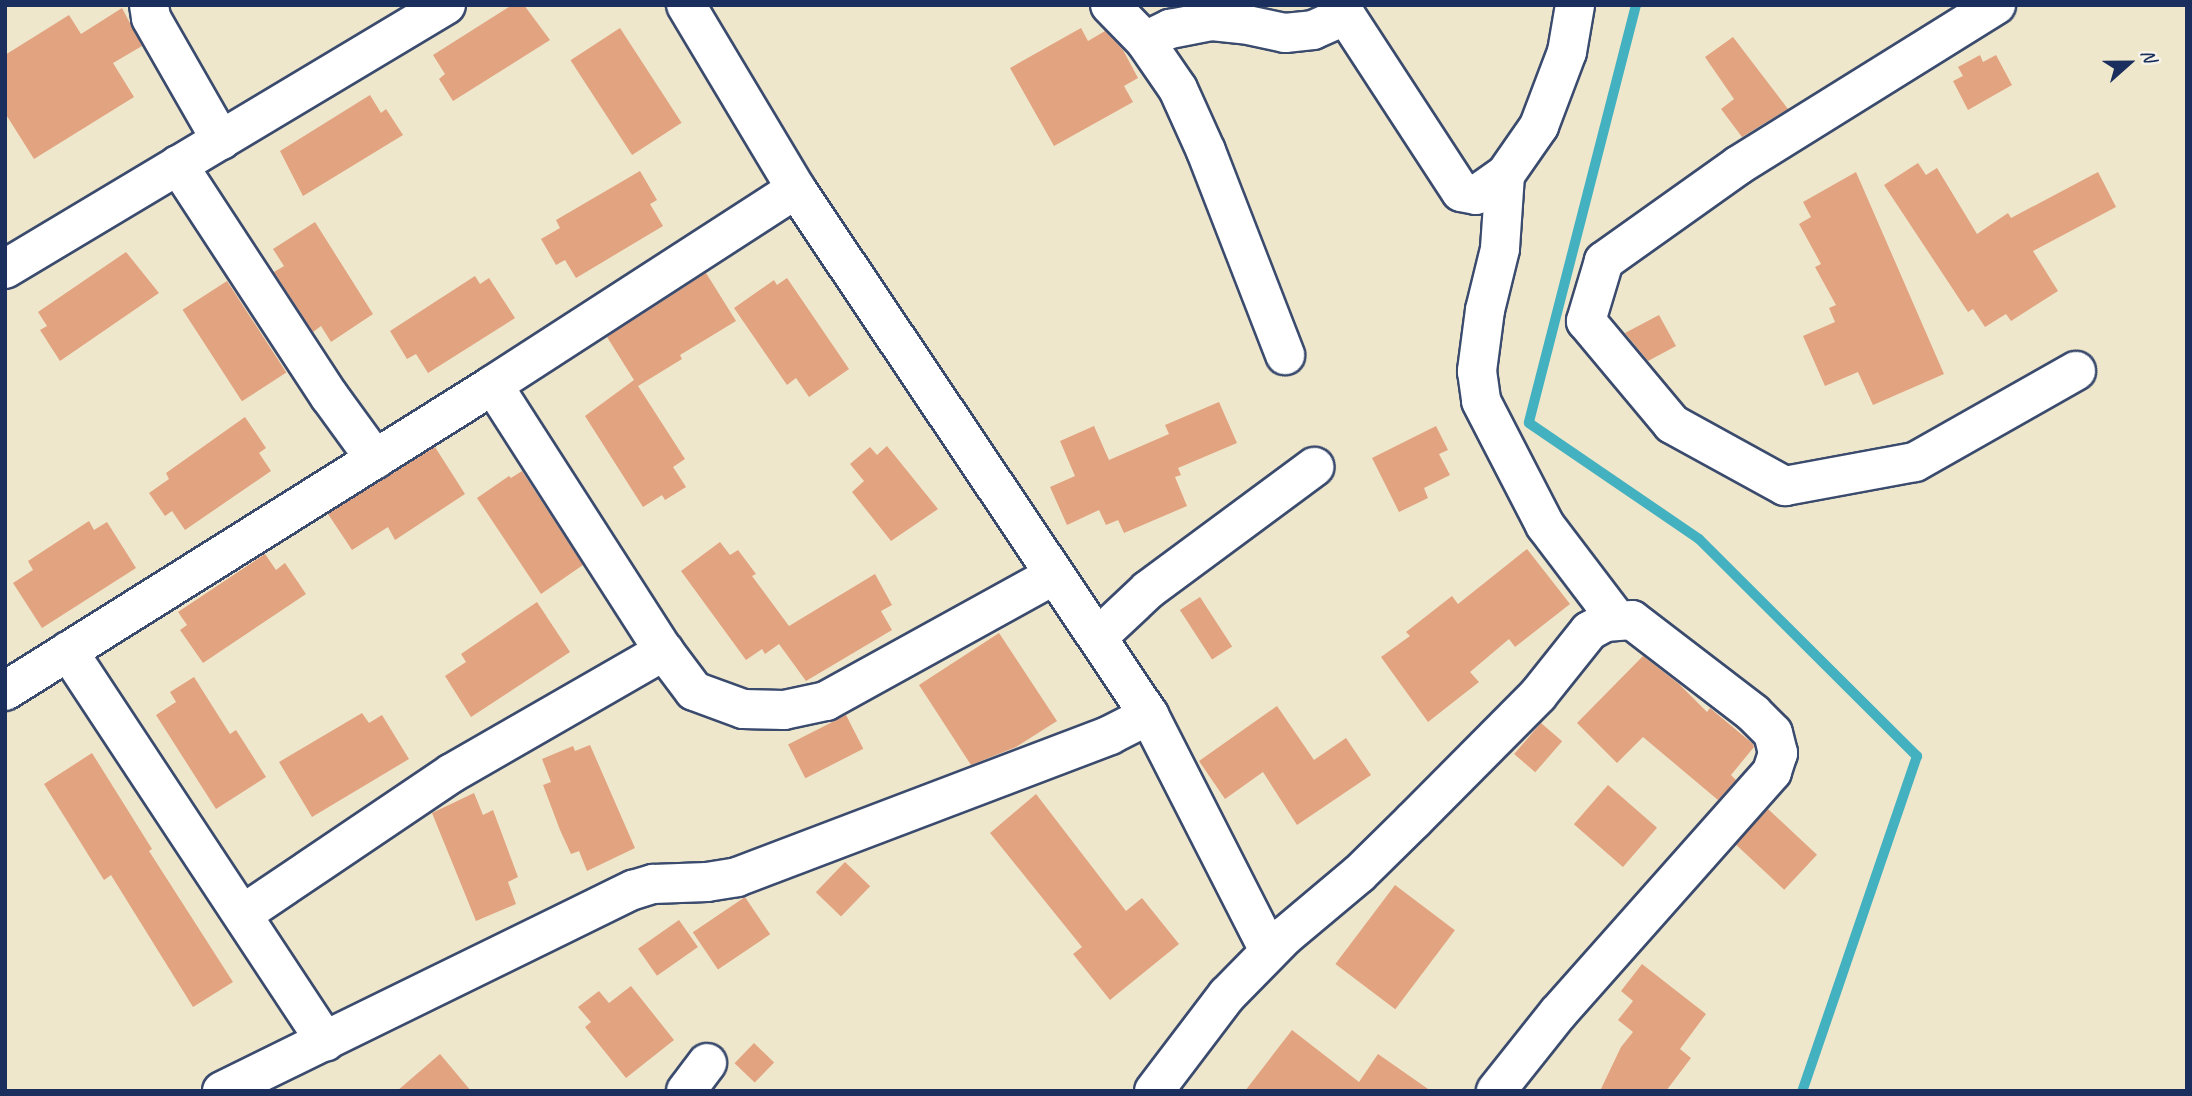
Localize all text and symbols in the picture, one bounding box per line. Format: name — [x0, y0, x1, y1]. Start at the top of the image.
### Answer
north arrow — [2094, 28, 2164, 98]
text: N — [2135, 46, 2162, 65]

